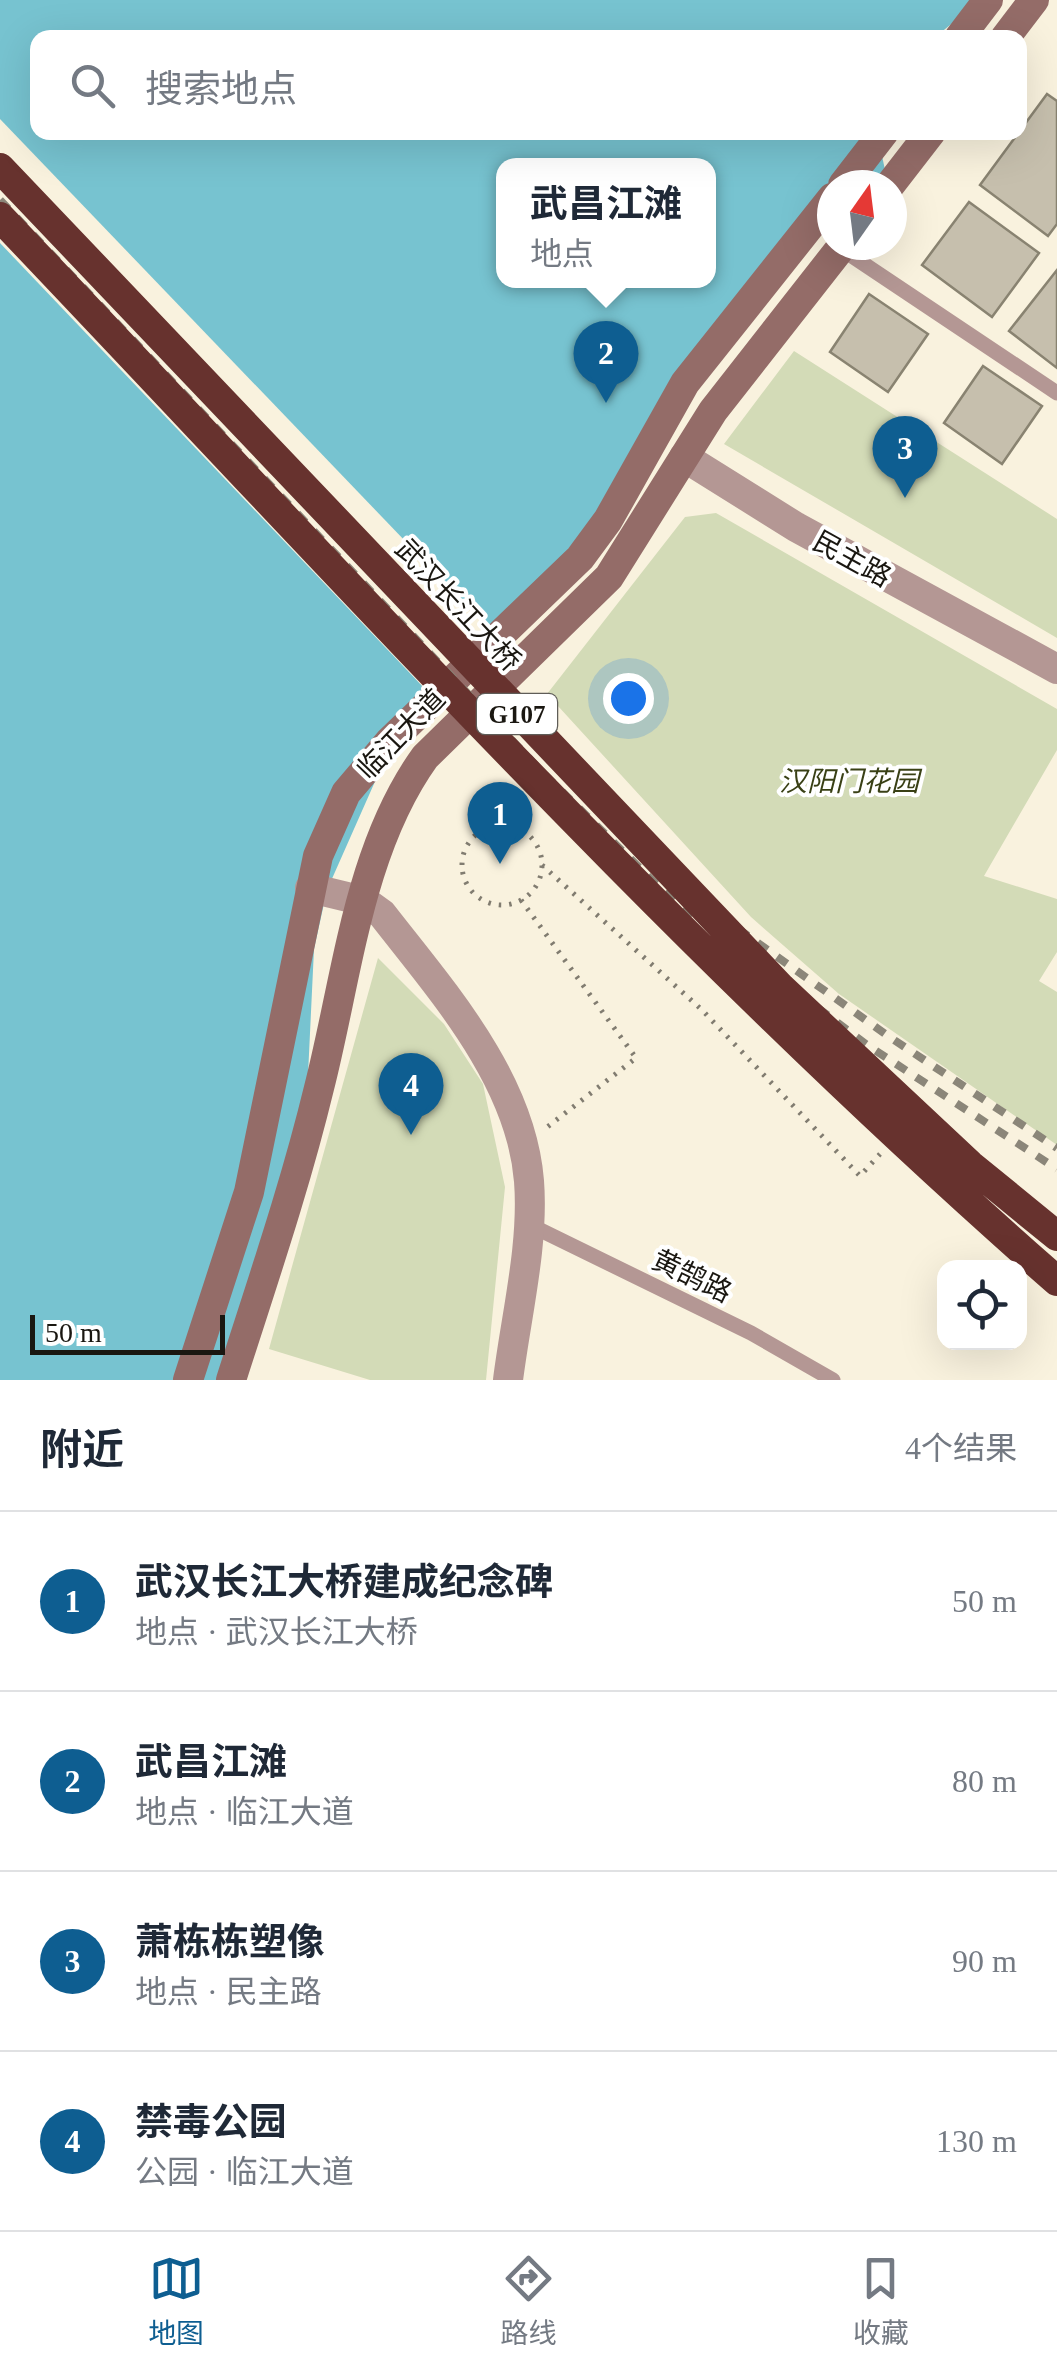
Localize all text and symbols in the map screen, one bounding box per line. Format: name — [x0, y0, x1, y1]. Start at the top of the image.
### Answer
search box — [30, 30, 1027, 140]
icon: search — [65, 58, 120, 113]
text: 搜索地点 — [145, 68, 297, 110]
popup — [496, 158, 716, 288]
north arrow — [817, 170, 907, 260]
text: 武昌江滩 — [530, 183, 682, 225]
text: 地点 — [530, 236, 594, 272]
pin: 2 — [574, 320, 638, 403]
pin: 3 — [872, 416, 938, 498]
street label: 民主路 — [808, 525, 896, 593]
street label: 武汉长江大桥 — [389, 533, 527, 677]
your location — [603, 673, 654, 724]
street label: 临江大道 — [351, 683, 451, 785]
road number: G107 — [477, 694, 557, 734]
park label: 汉阳门花园 — [779, 766, 923, 797]
pin: 1 — [468, 782, 532, 864]
pin: 4 — [378, 1052, 444, 1135]
street label: 黄鹄路 — [647, 1244, 737, 1308]
map controls — [937, 1260, 1027, 1350]
button: locate — [937, 1260, 1027, 1350]
scale bar — [30, 1310, 225, 1354]
text: 50 m — [45, 1317, 102, 1348]
text: 附近 — [40, 1427, 124, 1473]
text: 4个结果 — [905, 1430, 1017, 1466]
text: 武汉长江大桥建成纪念碑 — [135, 1561, 553, 1603]
text: 1 — [65, 1583, 81, 1619]
text: 50 m — [952, 1583, 1017, 1619]
text: 地点 · 武汉长江大桥 — [135, 1614, 418, 1650]
text: 武昌江滩 — [135, 1741, 287, 1783]
text: 2 — [65, 1763, 81, 1799]
text: 80 m — [952, 1763, 1017, 1799]
text: 地点 · 临江大道 — [135, 1794, 354, 1830]
text: 萧栋栋塑像 — [135, 1921, 325, 1963]
text: 3 — [65, 1943, 81, 1979]
text: 90 m — [952, 1943, 1017, 1979]
text: 地点 · 民主路 — [135, 1974, 322, 2010]
text: 禁毒公园 — [135, 2101, 287, 2143]
text: 4 — [65, 2123, 81, 2159]
text: 130 m — [936, 2123, 1017, 2159]
text: 公园 · 临江大道 — [135, 2154, 354, 2190]
tab: 地图 — [148, 2251, 204, 2351]
tab: 路线 — [500, 2251, 557, 2351]
tab: 收藏 — [853, 2251, 909, 2351]

